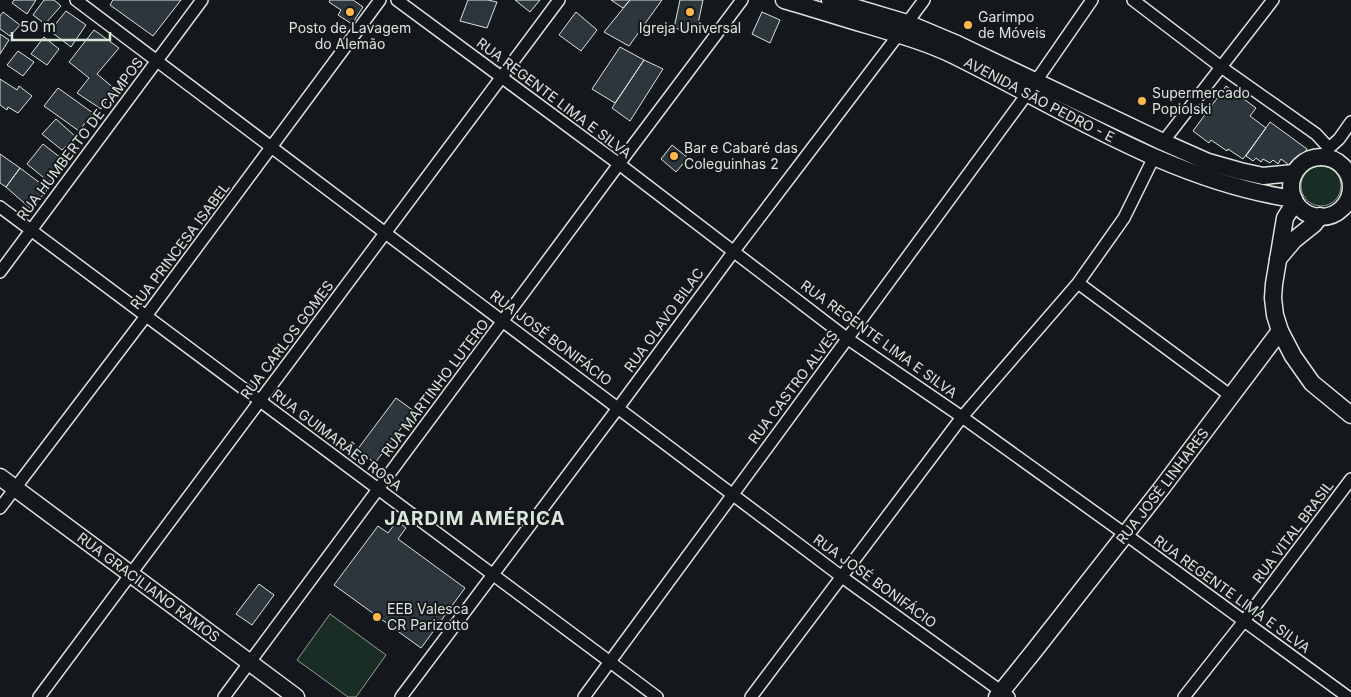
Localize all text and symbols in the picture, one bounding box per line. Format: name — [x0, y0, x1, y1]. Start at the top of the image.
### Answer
marker: Posto de Lavagem do Alemão — [344, 6, 356, 18]
marker: Igreja Universal — [684, 6, 696, 18]
place label: Garimpo de Móveis — [978, 8, 1046, 41]
scale bar — [12, 10, 110, 42]
text: 50 m — [20, 17, 56, 36]
place label: Posto de Lavagem do Alemão — [289, 19, 411, 52]
place label: Igreja Universal — [639, 19, 741, 36]
marker: Garimpo de Móveis — [962, 19, 974, 31]
street label: RUA REGENTE LIMA E SILVA — [474, 34, 635, 162]
street label: AVENIDA SÃO PEDRO - E — [961, 53, 1117, 145]
street label: RUA HUMBERTO DE CAMPOS — [13, 54, 146, 223]
place label: Supermercado Popiolski — [1152, 84, 1250, 117]
marker: Supermercado Popiolski — [1136, 95, 1148, 107]
place label: Bar e Cabaré das Coleguinhas 2 — [684, 139, 798, 172]
marker: Bar e Cabaré das Coleguinhas 2 — [668, 150, 680, 162]
street label: RUA PRINCESA ISABEL — [126, 179, 233, 312]
street label: RUA OLAVO BILAC — [620, 264, 707, 375]
street label: RUA REGENTE LIMA E SILVA — [798, 276, 961, 401]
street label: RUA CARLOS GOMES — [237, 277, 337, 402]
street label: RUA JOSÉ BONIFÁCIO — [487, 286, 615, 389]
street label: RUA MARTINHO LUTERO — [377, 316, 492, 460]
street label: RUA CASTRO ALVES — [744, 327, 841, 447]
street label: RUA GUIMARÃES ROSA — [269, 385, 406, 494]
street label: RUA JOSÉ LINHARES — [1112, 425, 1212, 547]
street label: RUA VITAL BRASIL — [1248, 477, 1337, 586]
district label: JARDIM AMÉRICA — [384, 507, 566, 530]
street label: RUA GRACILIANO RAMOS — [74, 529, 223, 645]
street label: RUA JOSÉ BONIFÁCIO — [810, 530, 940, 631]
street label: RUA REGENTE LIMA E SILVA — [1151, 531, 1314, 656]
place label: EEB Valesca CR Parizotto — [387, 600, 469, 633]
marker: EEB Valesca CR Parizotto — [371, 611, 383, 623]

